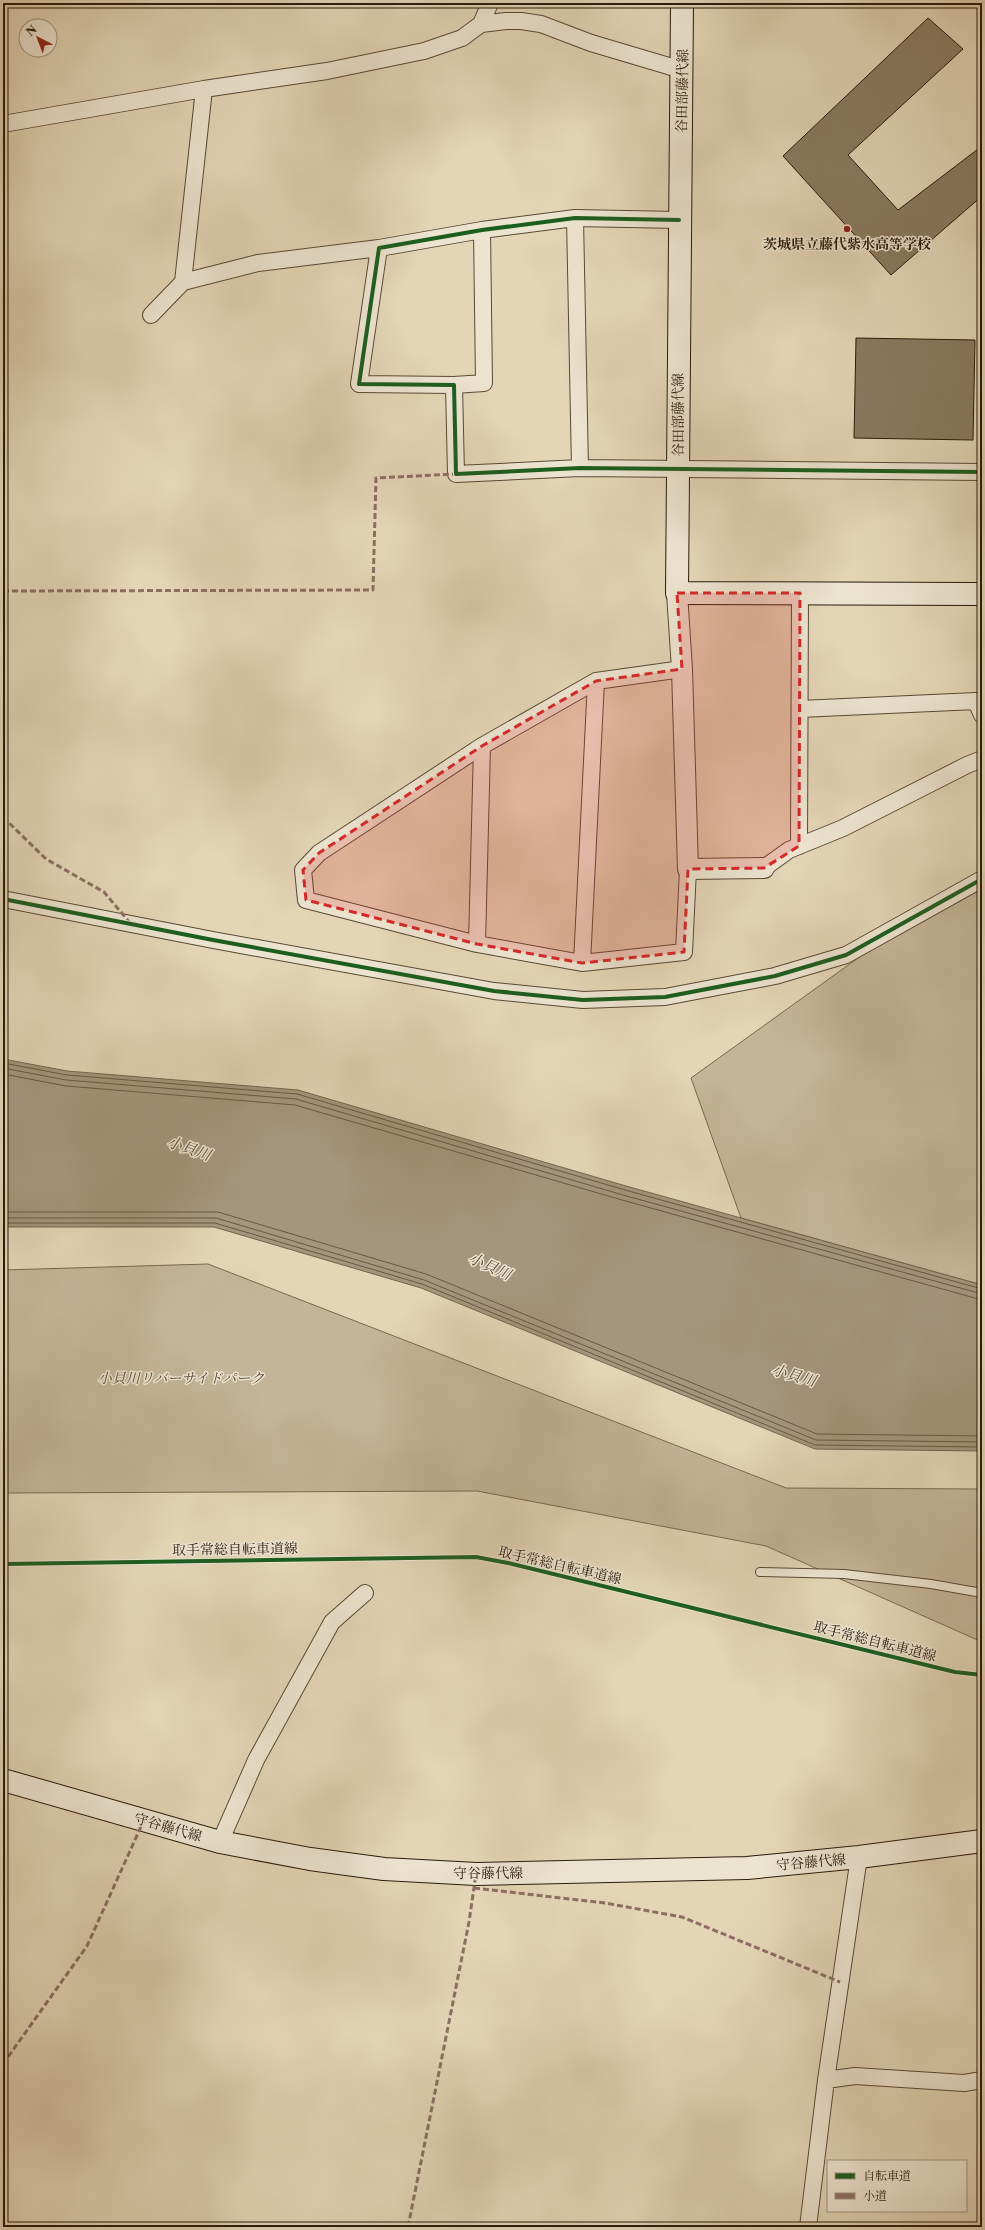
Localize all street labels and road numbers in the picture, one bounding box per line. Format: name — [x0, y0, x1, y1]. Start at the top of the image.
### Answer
street label: 谷田部藤代線 — [672, 49, 692, 133]
street label: 谷田部藤代線 — [669, 373, 687, 457]
street label: 取手常総自転車道線 — [172, 1539, 298, 1559]
street label: 取手常総自転車道線 — [497, 1542, 623, 1588]
street label: 取手常総自転車道線 — [812, 1617, 938, 1665]
street label: 守谷藤代線 — [132, 1809, 204, 1845]
street label: 守谷藤代線 — [775, 1850, 847, 1874]
street label: 守谷藤代線 — [453, 1864, 523, 1882]

